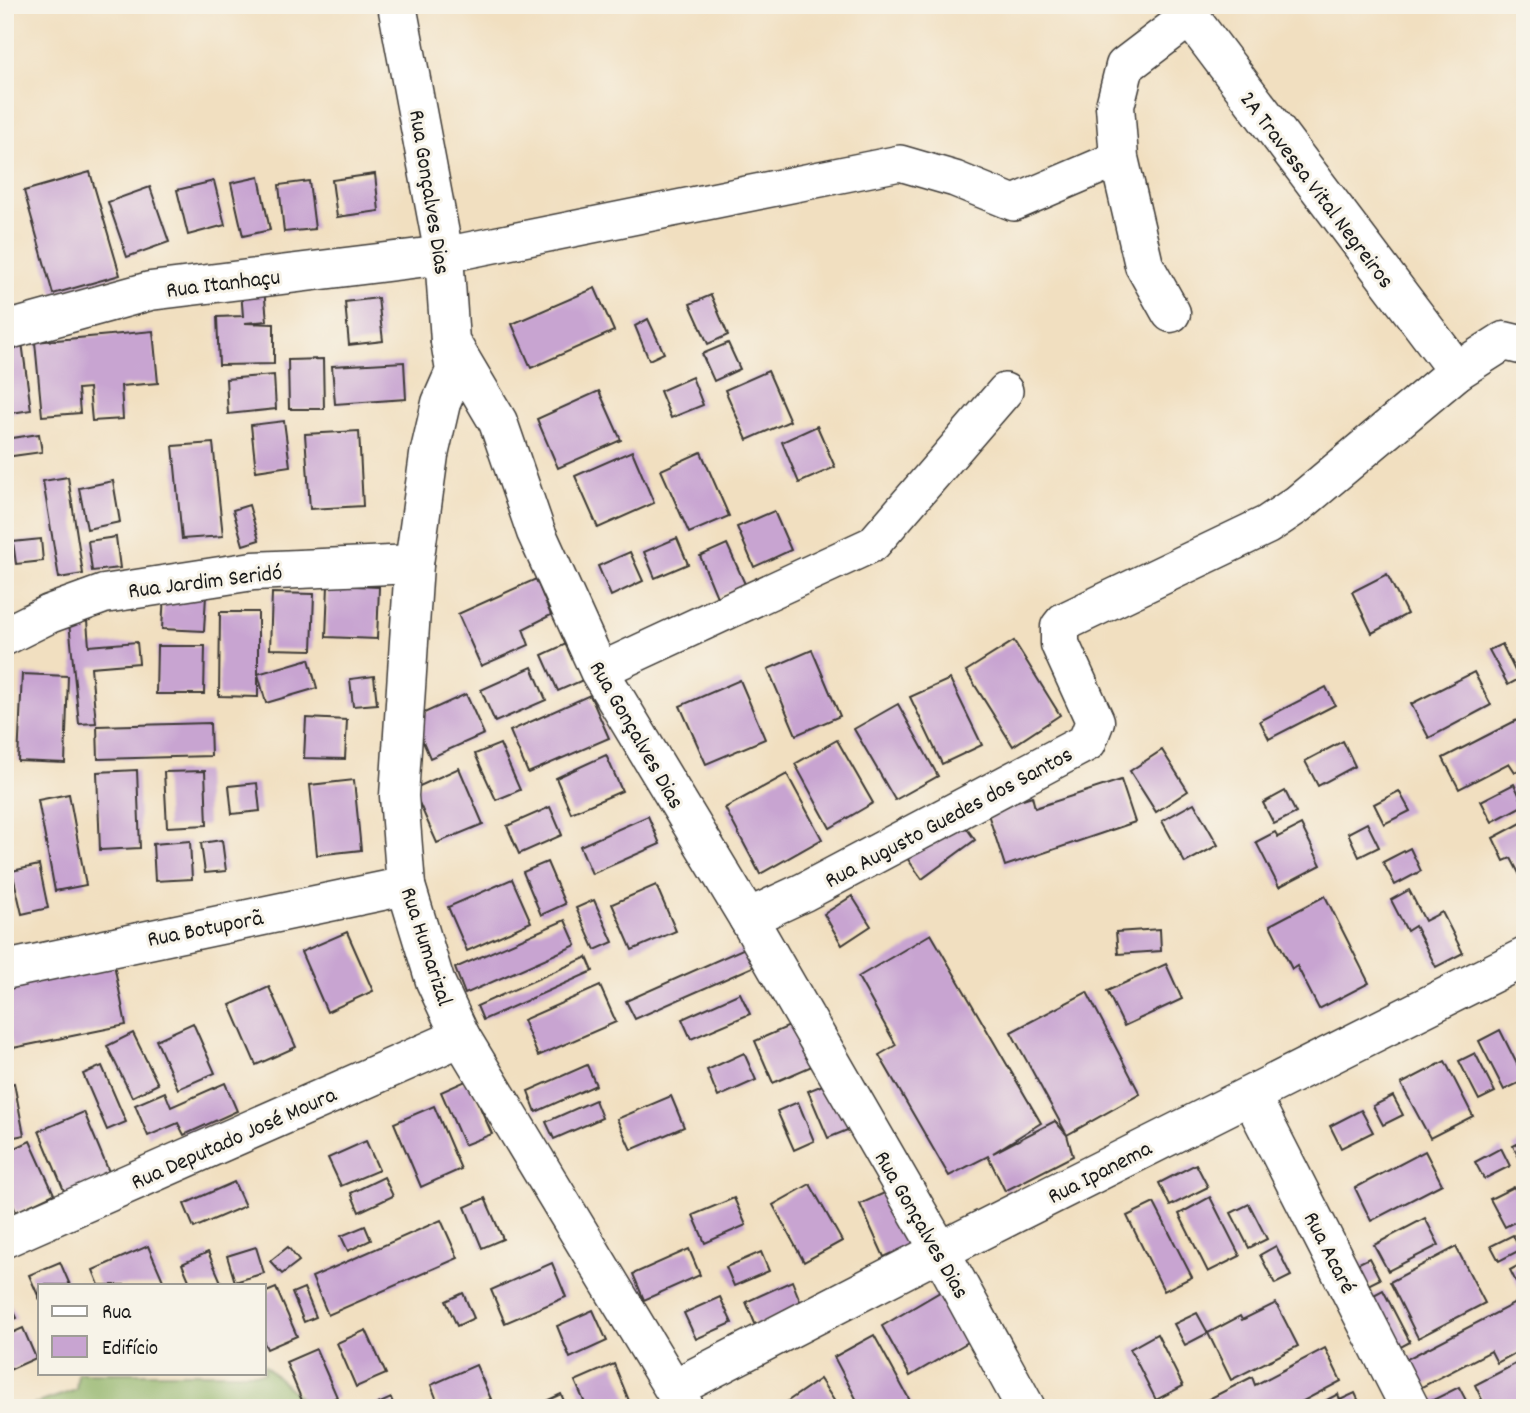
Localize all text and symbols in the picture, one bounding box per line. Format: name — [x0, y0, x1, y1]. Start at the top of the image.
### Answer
street label: 2A Travessa Vital Negreiros — [1230, 85, 1401, 297]
street label: Rua Gonçalves Dias — [398, 108, 457, 277]
street label: Rua Itanhaçu — [164, 262, 282, 309]
street label: Rua Jardim Seridó — [127, 558, 284, 609]
street label: Rua Gonçalves Dias — [579, 655, 691, 816]
street label: Rua Augusto Guedes dos Santos — [820, 740, 1080, 899]
street label: Rua Humarizal — [390, 883, 460, 1011]
street label: Rua Botuporã — [145, 903, 267, 958]
street label: Rua Deputado José Moura — [126, 1080, 343, 1200]
street label: Rua Ipanema — [1043, 1133, 1160, 1214]
street label: Rua Gonçalves Dias — [864, 1145, 976, 1306]
street label: Rua Acaré — [1293, 1207, 1363, 1300]
legend — [38, 1284, 266, 1374]
text: Rua — [102, 1299, 132, 1329]
text: Edifício — [102, 1335, 158, 1365]

